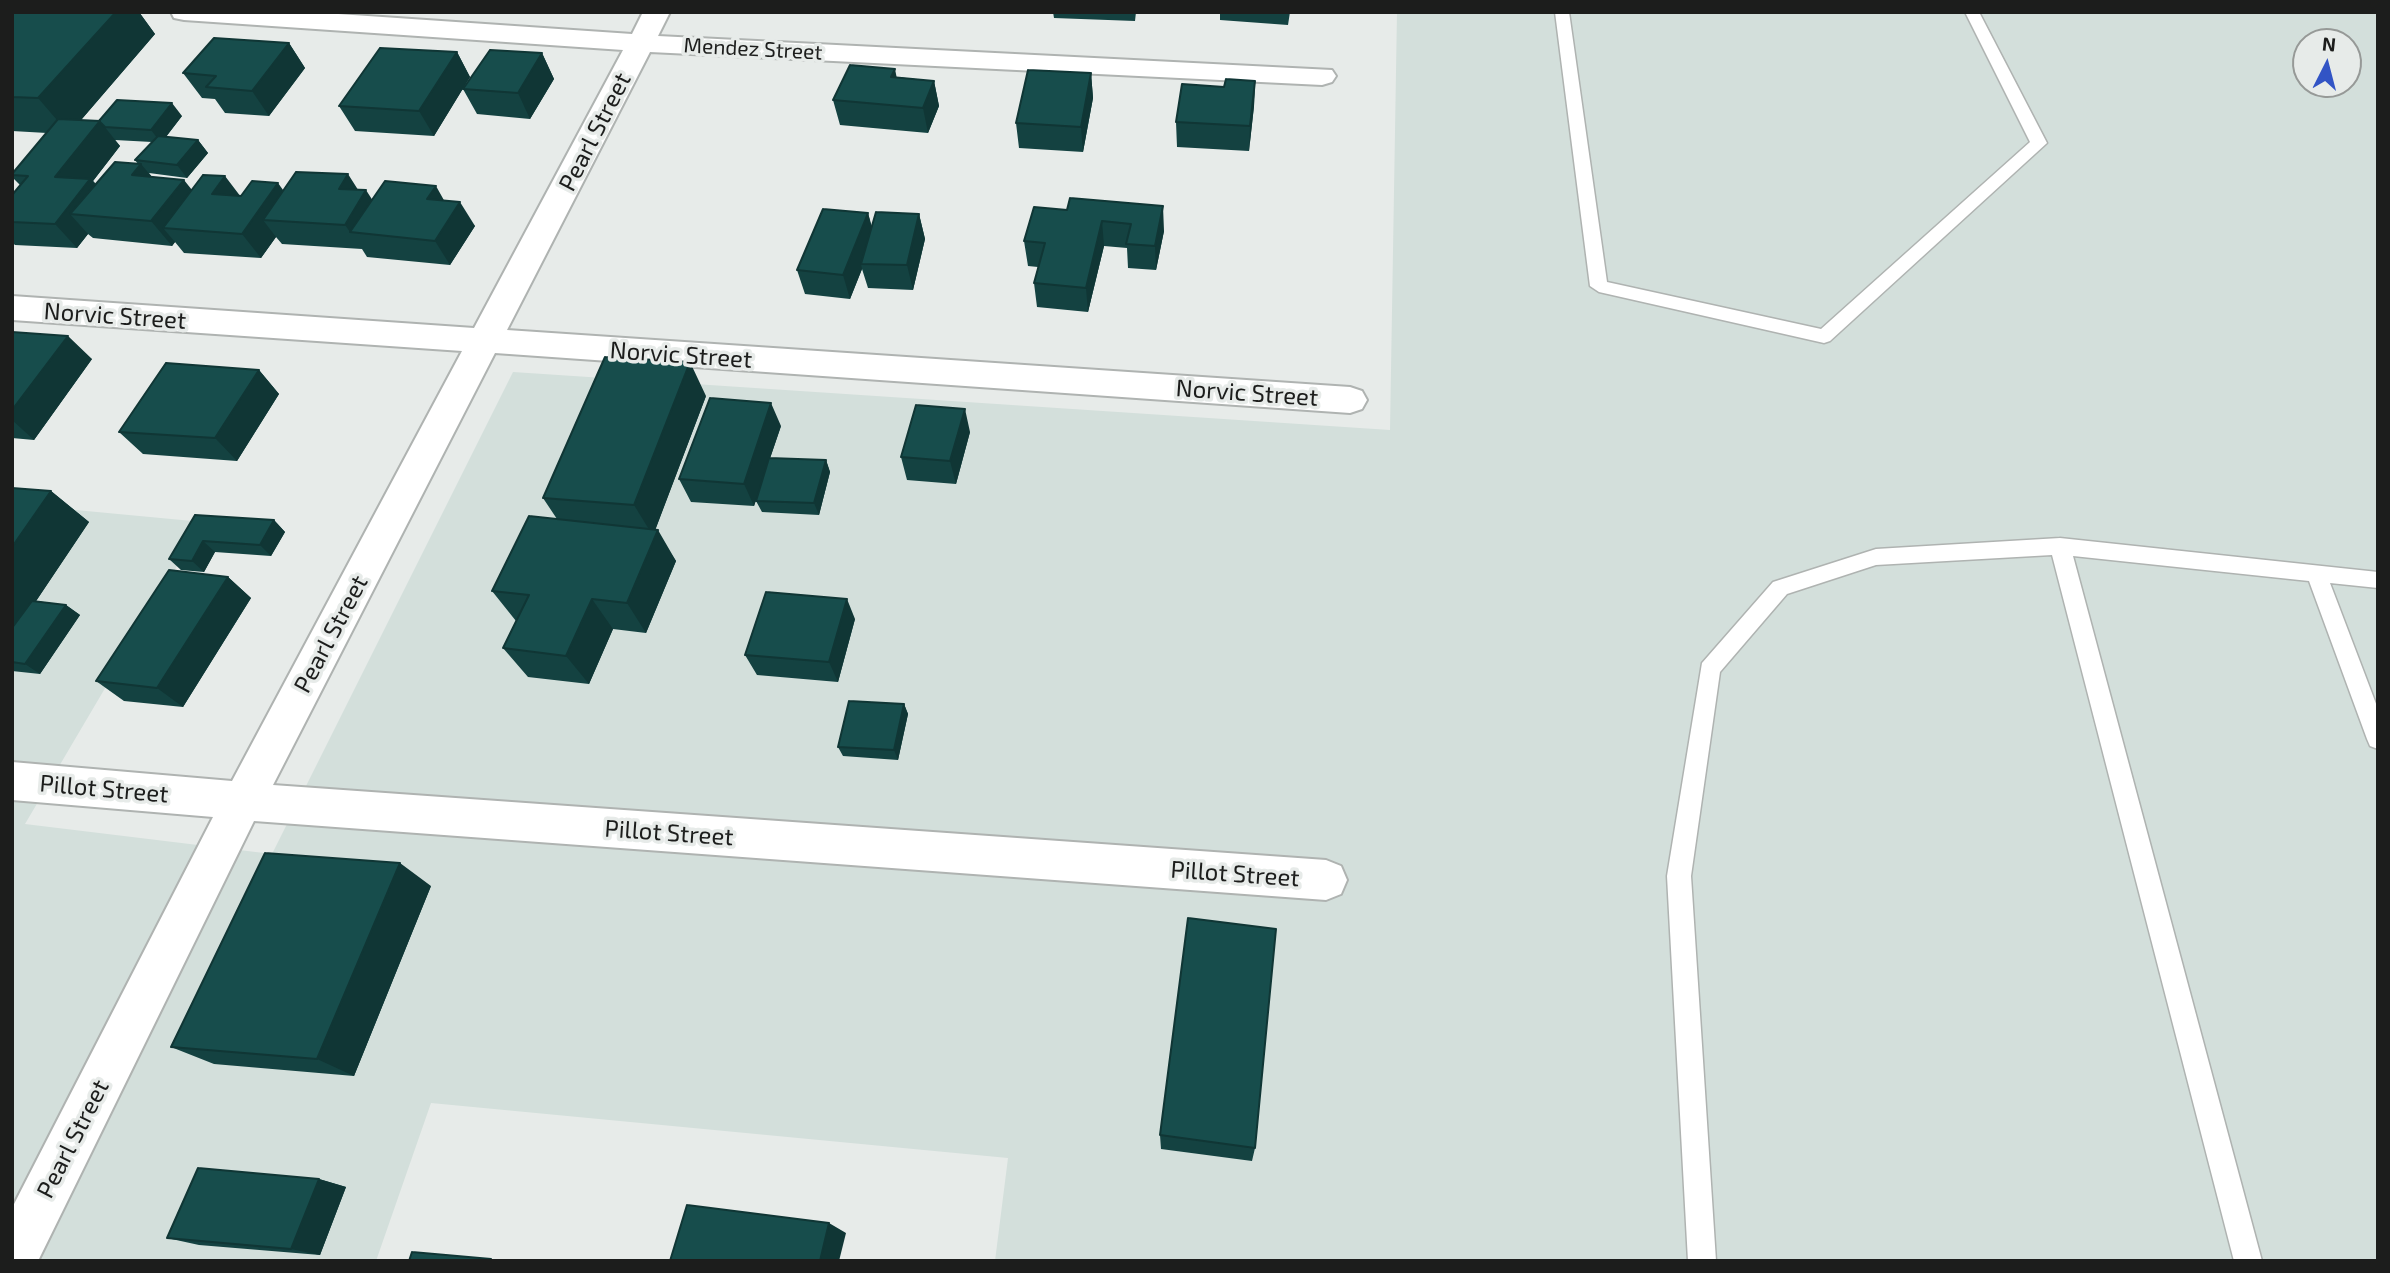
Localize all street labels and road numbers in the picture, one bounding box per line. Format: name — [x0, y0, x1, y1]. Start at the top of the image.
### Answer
street label: Mendez Street — [683, 33, 823, 65]
street label: Pearl Street — [553, 68, 637, 196]
street label: Norvic Street — [43, 297, 187, 335]
street label: Norvic Street — [609, 336, 753, 374]
street label: Norvic Street — [1175, 374, 1319, 412]
street label: Pearl Street — [288, 570, 374, 698]
street label: Pillot Street — [38, 769, 170, 809]
street label: Pillot Street — [604, 814, 734, 852]
street label: Pillot Street — [1170, 855, 1300, 893]
street label: Pearl Street — [31, 1075, 115, 1203]

